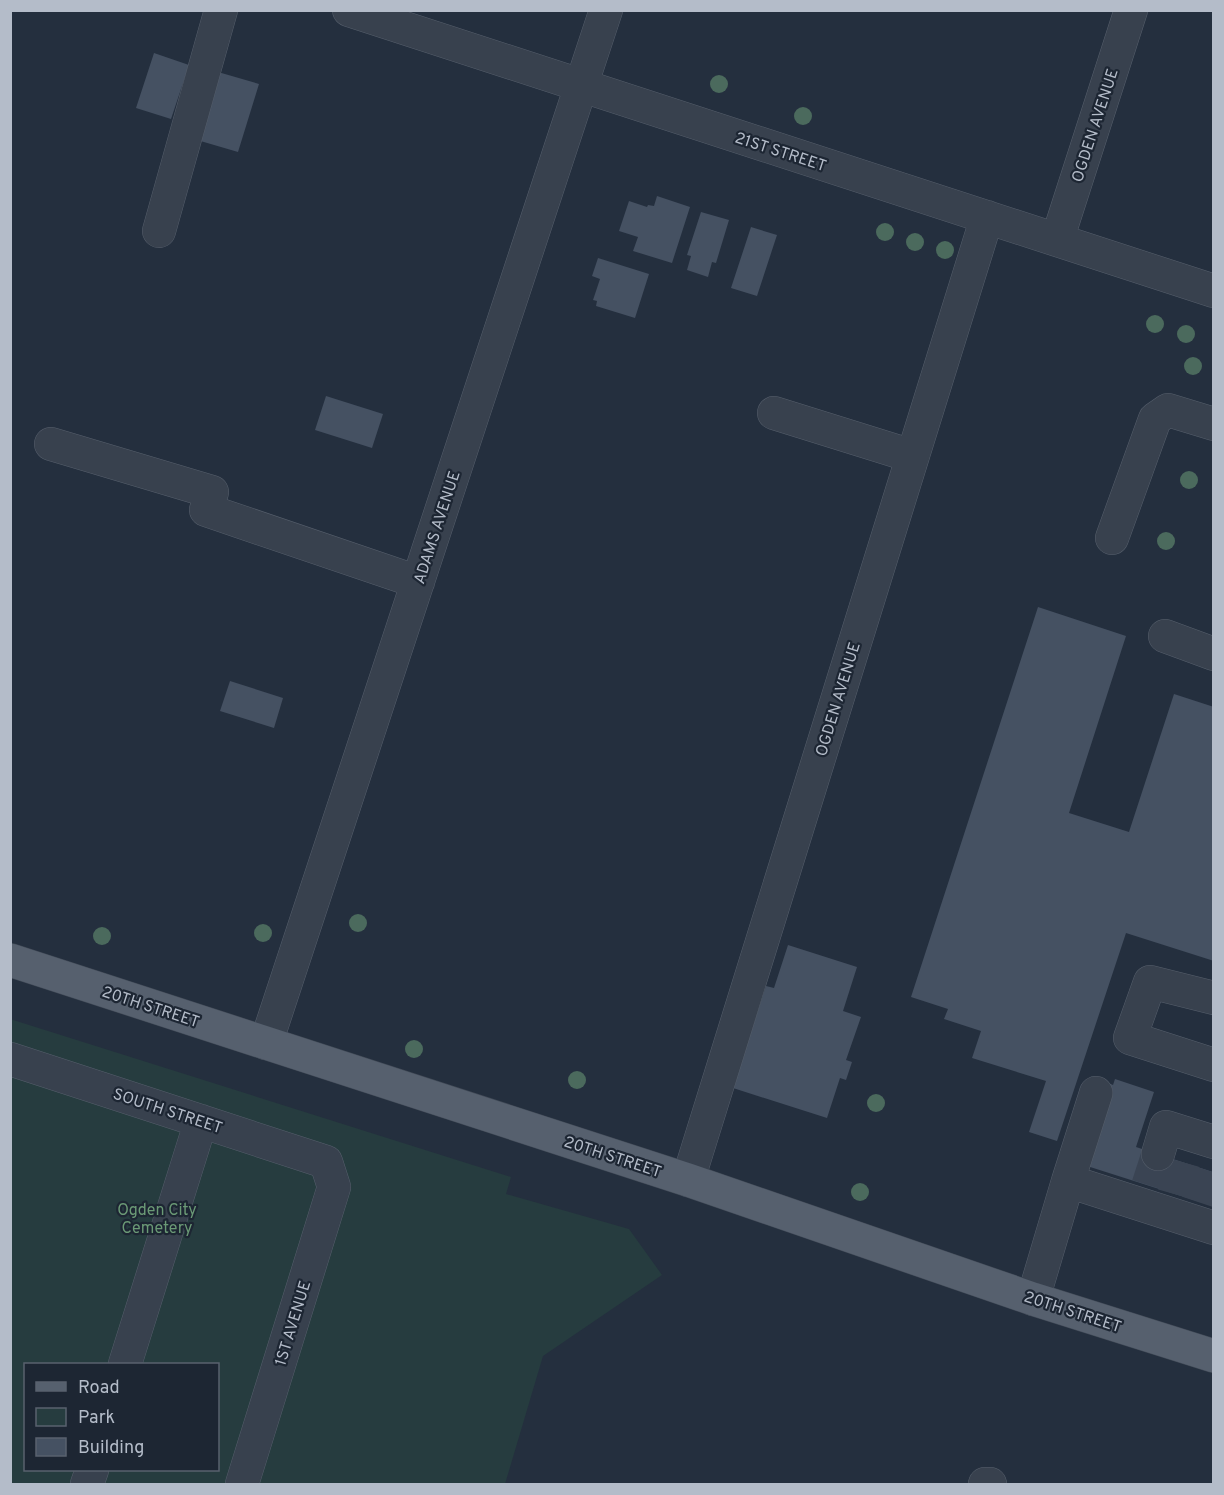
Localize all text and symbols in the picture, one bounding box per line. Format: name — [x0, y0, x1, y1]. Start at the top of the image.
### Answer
street label: OGDEN AVENUE — [1068, 66, 1124, 185]
street label: 21ST STREET — [732, 129, 829, 177]
street label: ADAMS AVENUE — [410, 469, 466, 587]
street label: OGDEN AVENUE — [812, 640, 866, 759]
street label: 20TH STREET — [99, 983, 202, 1033]
street label: SOUTH STREET — [110, 1085, 225, 1139]
street label: 20TH STREET — [561, 1133, 664, 1183]
park label: Ogden City Cemetery — [117, 1201, 197, 1239]
street label: 1ST AVENUE — [271, 1279, 316, 1369]
street label: 20TH STREET — [1021, 1288, 1124, 1338]
legend — [24, 1363, 219, 1471]
text: Road — [78, 1377, 120, 1400]
text: Park — [78, 1407, 115, 1430]
text: Building — [78, 1437, 144, 1460]

